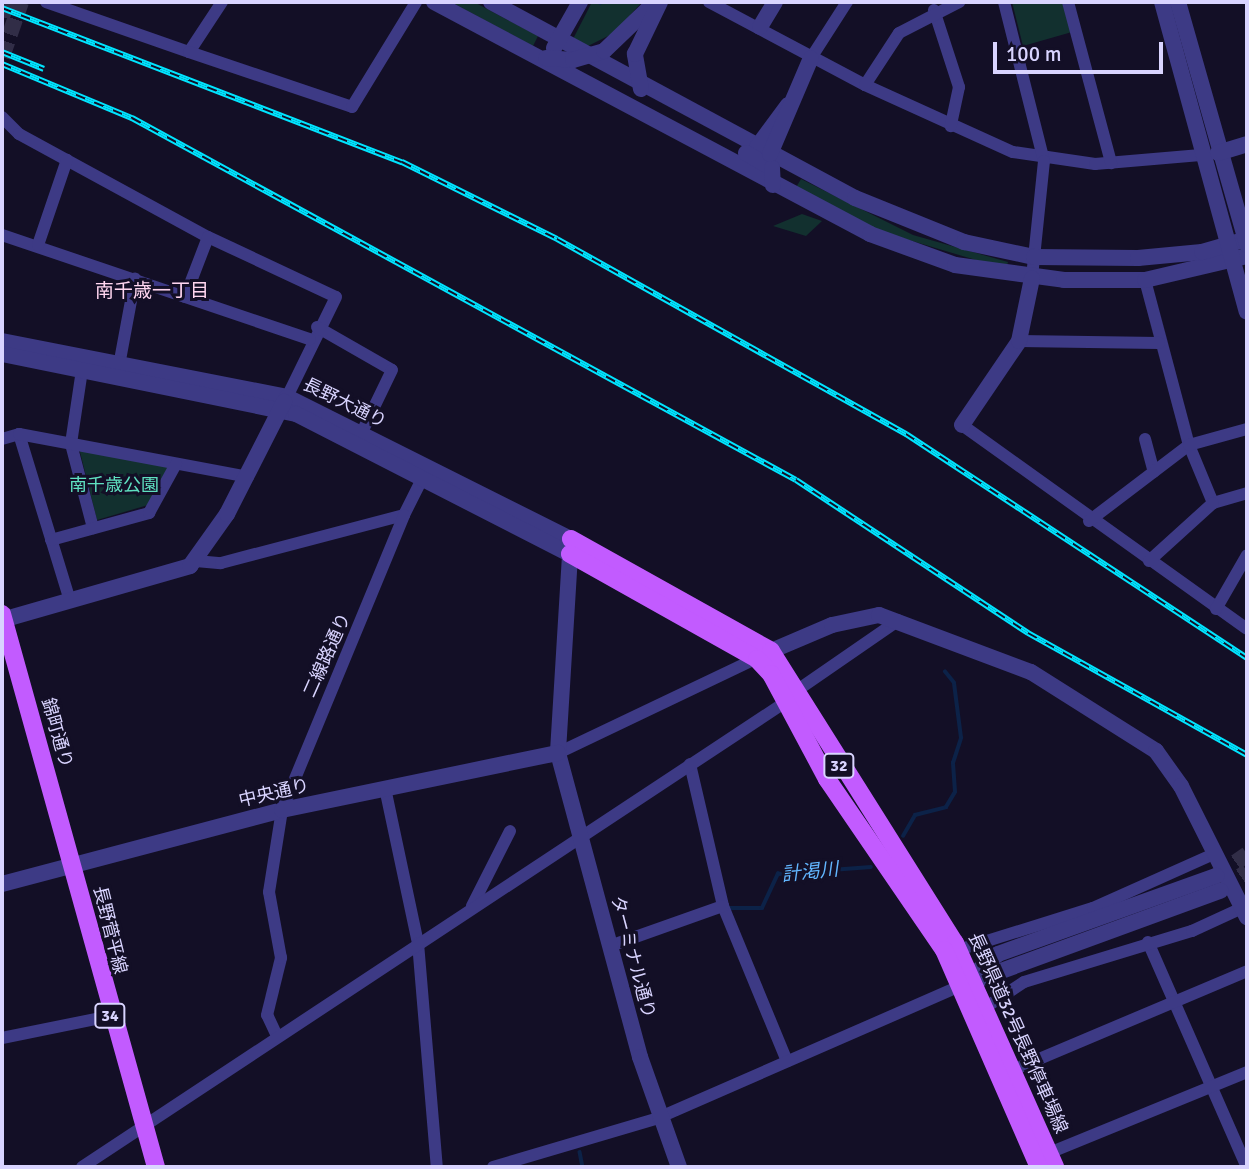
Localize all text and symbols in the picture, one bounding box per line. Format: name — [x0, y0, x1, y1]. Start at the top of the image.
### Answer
scale bar — [997, 28, 1167, 72]
text: 100 m — [1006, 41, 1061, 67]
district label: 南千歳一丁目 — [95, 281, 209, 303]
street label: 長野大通り — [300, 374, 390, 432]
park label: 南千歳公園 — [69, 474, 159, 496]
street label: 二線路通り — [299, 609, 355, 701]
street label: 錦町通り — [37, 695, 77, 771]
road number: 32 — [823, 754, 855, 778]
street label: 中央通り — [236, 774, 312, 812]
water label: 計渇川 — [780, 859, 840, 887]
street label: 長野菅平線 — [89, 884, 131, 976]
street label: ターミナル通り — [606, 893, 660, 1021]
street label: 長野県道32号長野停車場線 — [964, 929, 1072, 1137]
road number: 34 — [94, 1004, 126, 1028]

